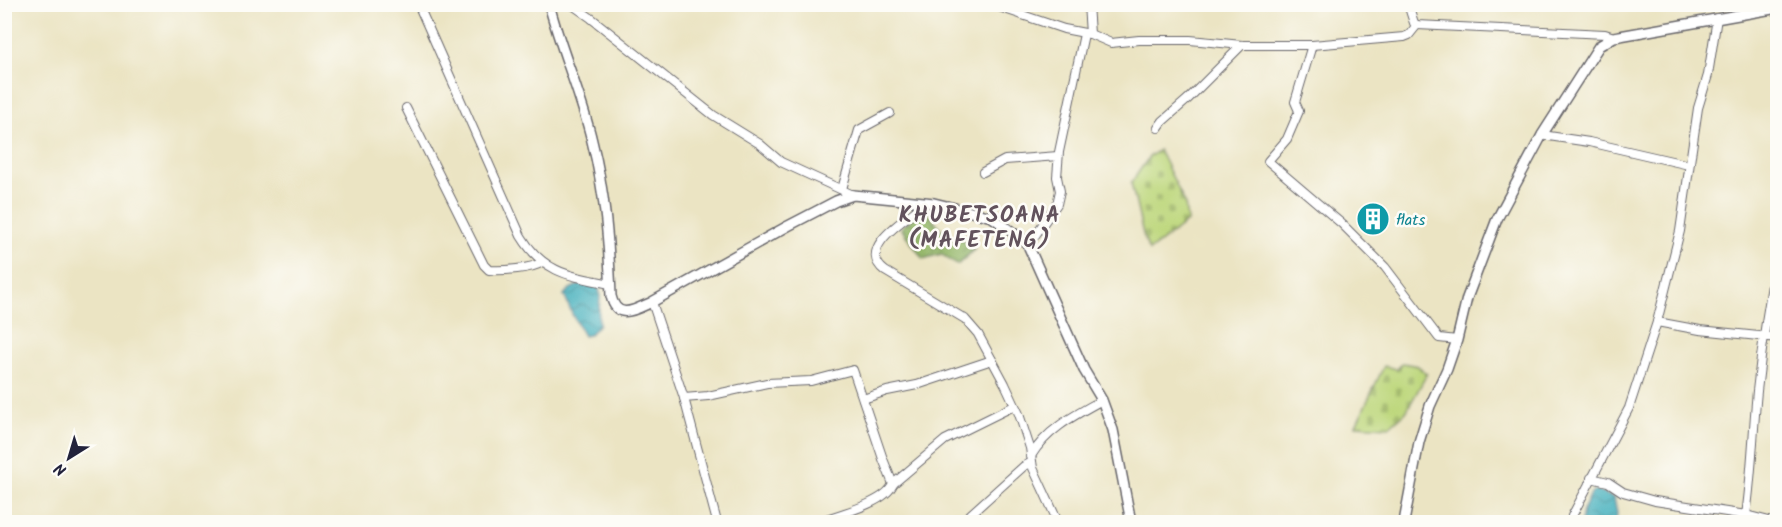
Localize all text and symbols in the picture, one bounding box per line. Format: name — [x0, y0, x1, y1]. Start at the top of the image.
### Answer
district label: KHUBETSOANA (MAFETENG) — [899, 199, 1061, 259]
building icon: flats — [1355, 201, 1391, 237]
place label: flats — [1396, 208, 1425, 233]
north arrow — [39, 428, 99, 488]
text: N — [49, 456, 72, 482]

